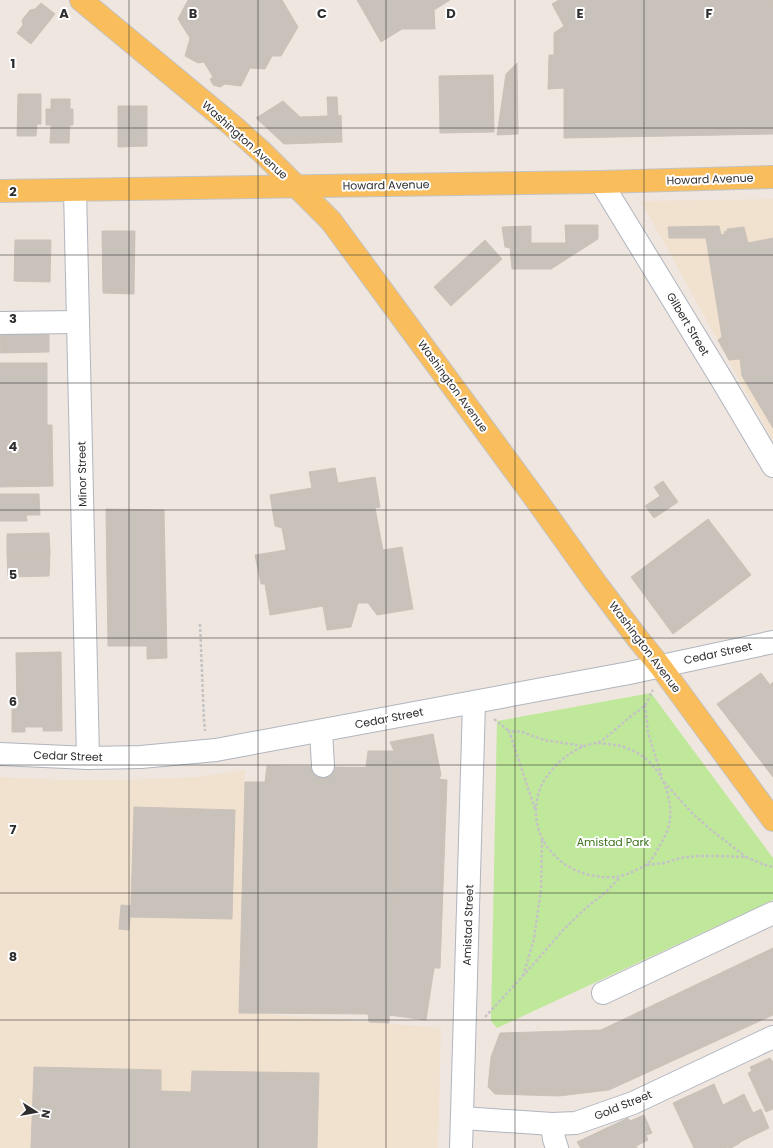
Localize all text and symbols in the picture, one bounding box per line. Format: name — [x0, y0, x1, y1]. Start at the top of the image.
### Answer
text: A — [59, 4, 69, 23]
text: B — [189, 4, 198, 23]
text: C — [317, 4, 327, 23]
text: D — [446, 4, 456, 23]
text: E — [576, 4, 584, 23]
text: F — [705, 4, 713, 23]
text: 1 — [11, 54, 15, 73]
street label: Washington Avenue — [199, 97, 292, 183]
street label: Howard Avenue — [666, 169, 754, 189]
street label: Howard Avenue — [342, 176, 430, 194]
text: 2 — [9, 182, 17, 201]
street label: Gilbert Street — [663, 289, 713, 359]
text: 3 — [9, 309, 17, 328]
street label: Washington Avenue — [414, 337, 492, 436]
text: 4 — [9, 437, 18, 456]
street label: Minor Street — [73, 441, 91, 507]
text: 5 — [9, 565, 17, 584]
street label: Washington Avenue — [605, 598, 685, 696]
street label: Cedar Street — [682, 638, 754, 668]
text: 6 — [9, 692, 17, 711]
street label: Cedar Street — [353, 704, 425, 732]
street label: Cedar Street — [33, 747, 103, 765]
text: 7 — [10, 820, 17, 839]
park label: Amistad Park — [577, 834, 650, 850]
street label: Amistad Street — [459, 884, 477, 966]
text: 8 — [9, 947, 17, 966]
street label: Gold Street — [592, 1086, 654, 1124]
north arrow — [16, 1092, 56, 1132]
text: N — [37, 1108, 54, 1119]

